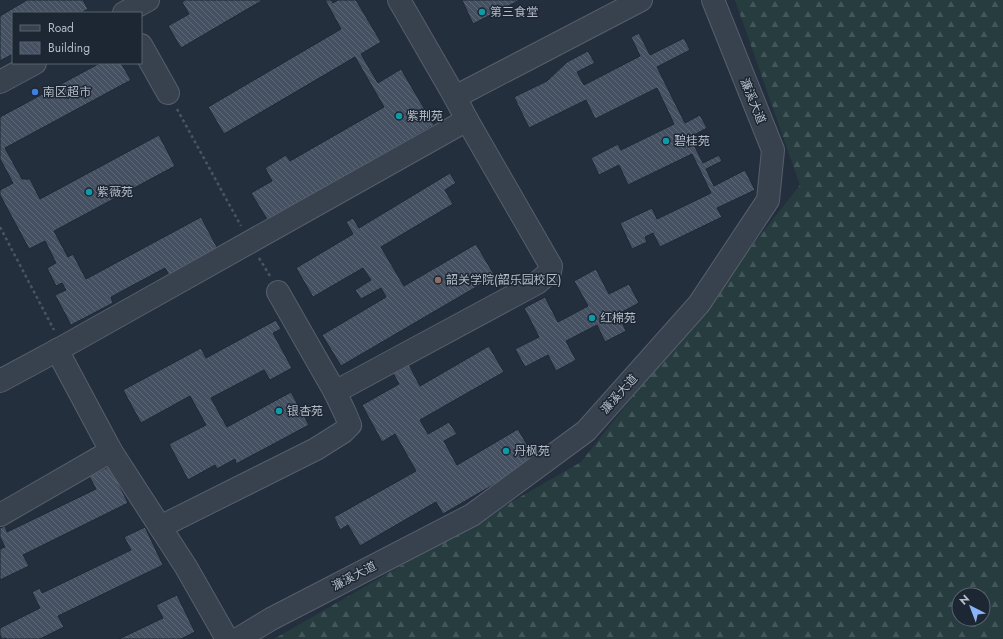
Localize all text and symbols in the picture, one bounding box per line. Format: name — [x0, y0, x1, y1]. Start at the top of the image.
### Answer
place label: 第三食堂 — [490, 3, 538, 21]
marker: 第三食堂 — [477, 7, 487, 17]
legend — [12, 12, 142, 64]
text: Road — [48, 19, 74, 37]
text: Building — [48, 39, 90, 57]
street label: 濂溪大道 — [736, 75, 770, 127]
place label: 南区超市 — [43, 83, 91, 101]
marker: 南区超市 — [30, 87, 40, 97]
place label: 紫荆苑 — [407, 107, 443, 125]
marker: 紫荆苑 — [394, 111, 404, 121]
place label: 碧桂苑 — [674, 132, 710, 150]
marker: 碧桂苑 — [661, 136, 671, 146]
place label: 紫薇苑 — [97, 183, 133, 201]
marker: 紫薇苑 — [84, 187, 94, 197]
place label: 韶关学院(韶乐园校区) — [446, 271, 561, 289]
marker: 韶关学院(韶乐园校区) — [433, 275, 443, 285]
place label: 红棉苑 — [600, 309, 636, 327]
marker: 红棉苑 — [587, 313, 597, 323]
street label: 濂溪大道 — [596, 370, 642, 418]
place label: 银杏苑 — [287, 402, 323, 420]
marker: 银杏苑 — [274, 406, 284, 416]
place label: 丹枫苑 — [514, 442, 550, 460]
marker: 丹枫苑 — [501, 446, 511, 456]
street label: 濂溪大道 — [329, 557, 379, 595]
north arrow — [951, 587, 991, 627]
text: N — [956, 591, 973, 608]

